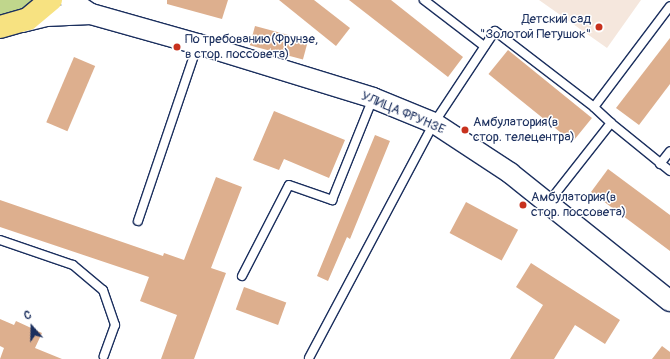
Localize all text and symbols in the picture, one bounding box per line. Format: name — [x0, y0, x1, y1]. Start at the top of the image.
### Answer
place label: Детский сад "Золотой Петушок" — [480, 12, 591, 43]
marker: Детский сад "Золотой Петушок" — [594, 22, 604, 32]
place label: По требованию(Фрунзе, в стор. поссовета) — [185, 32, 318, 63]
marker: По требованию(Фрунзе, в стор. поссовета) — [172, 42, 182, 52]
street label: УЛИЦА ФРУНЗЕ — [359, 88, 447, 138]
place label: Амбулатория(в стор. телецентра) — [473, 115, 575, 146]
marker: Амбулатория(в стор. телецентра) — [460, 125, 470, 135]
place label: Амбулатория(в стор. поссовета) — [531, 190, 626, 221]
marker: Амбулатория(в стор. поссовета) — [518, 200, 528, 210]
north arrow — [12, 307, 52, 347]
text: С — [22, 308, 33, 323]

